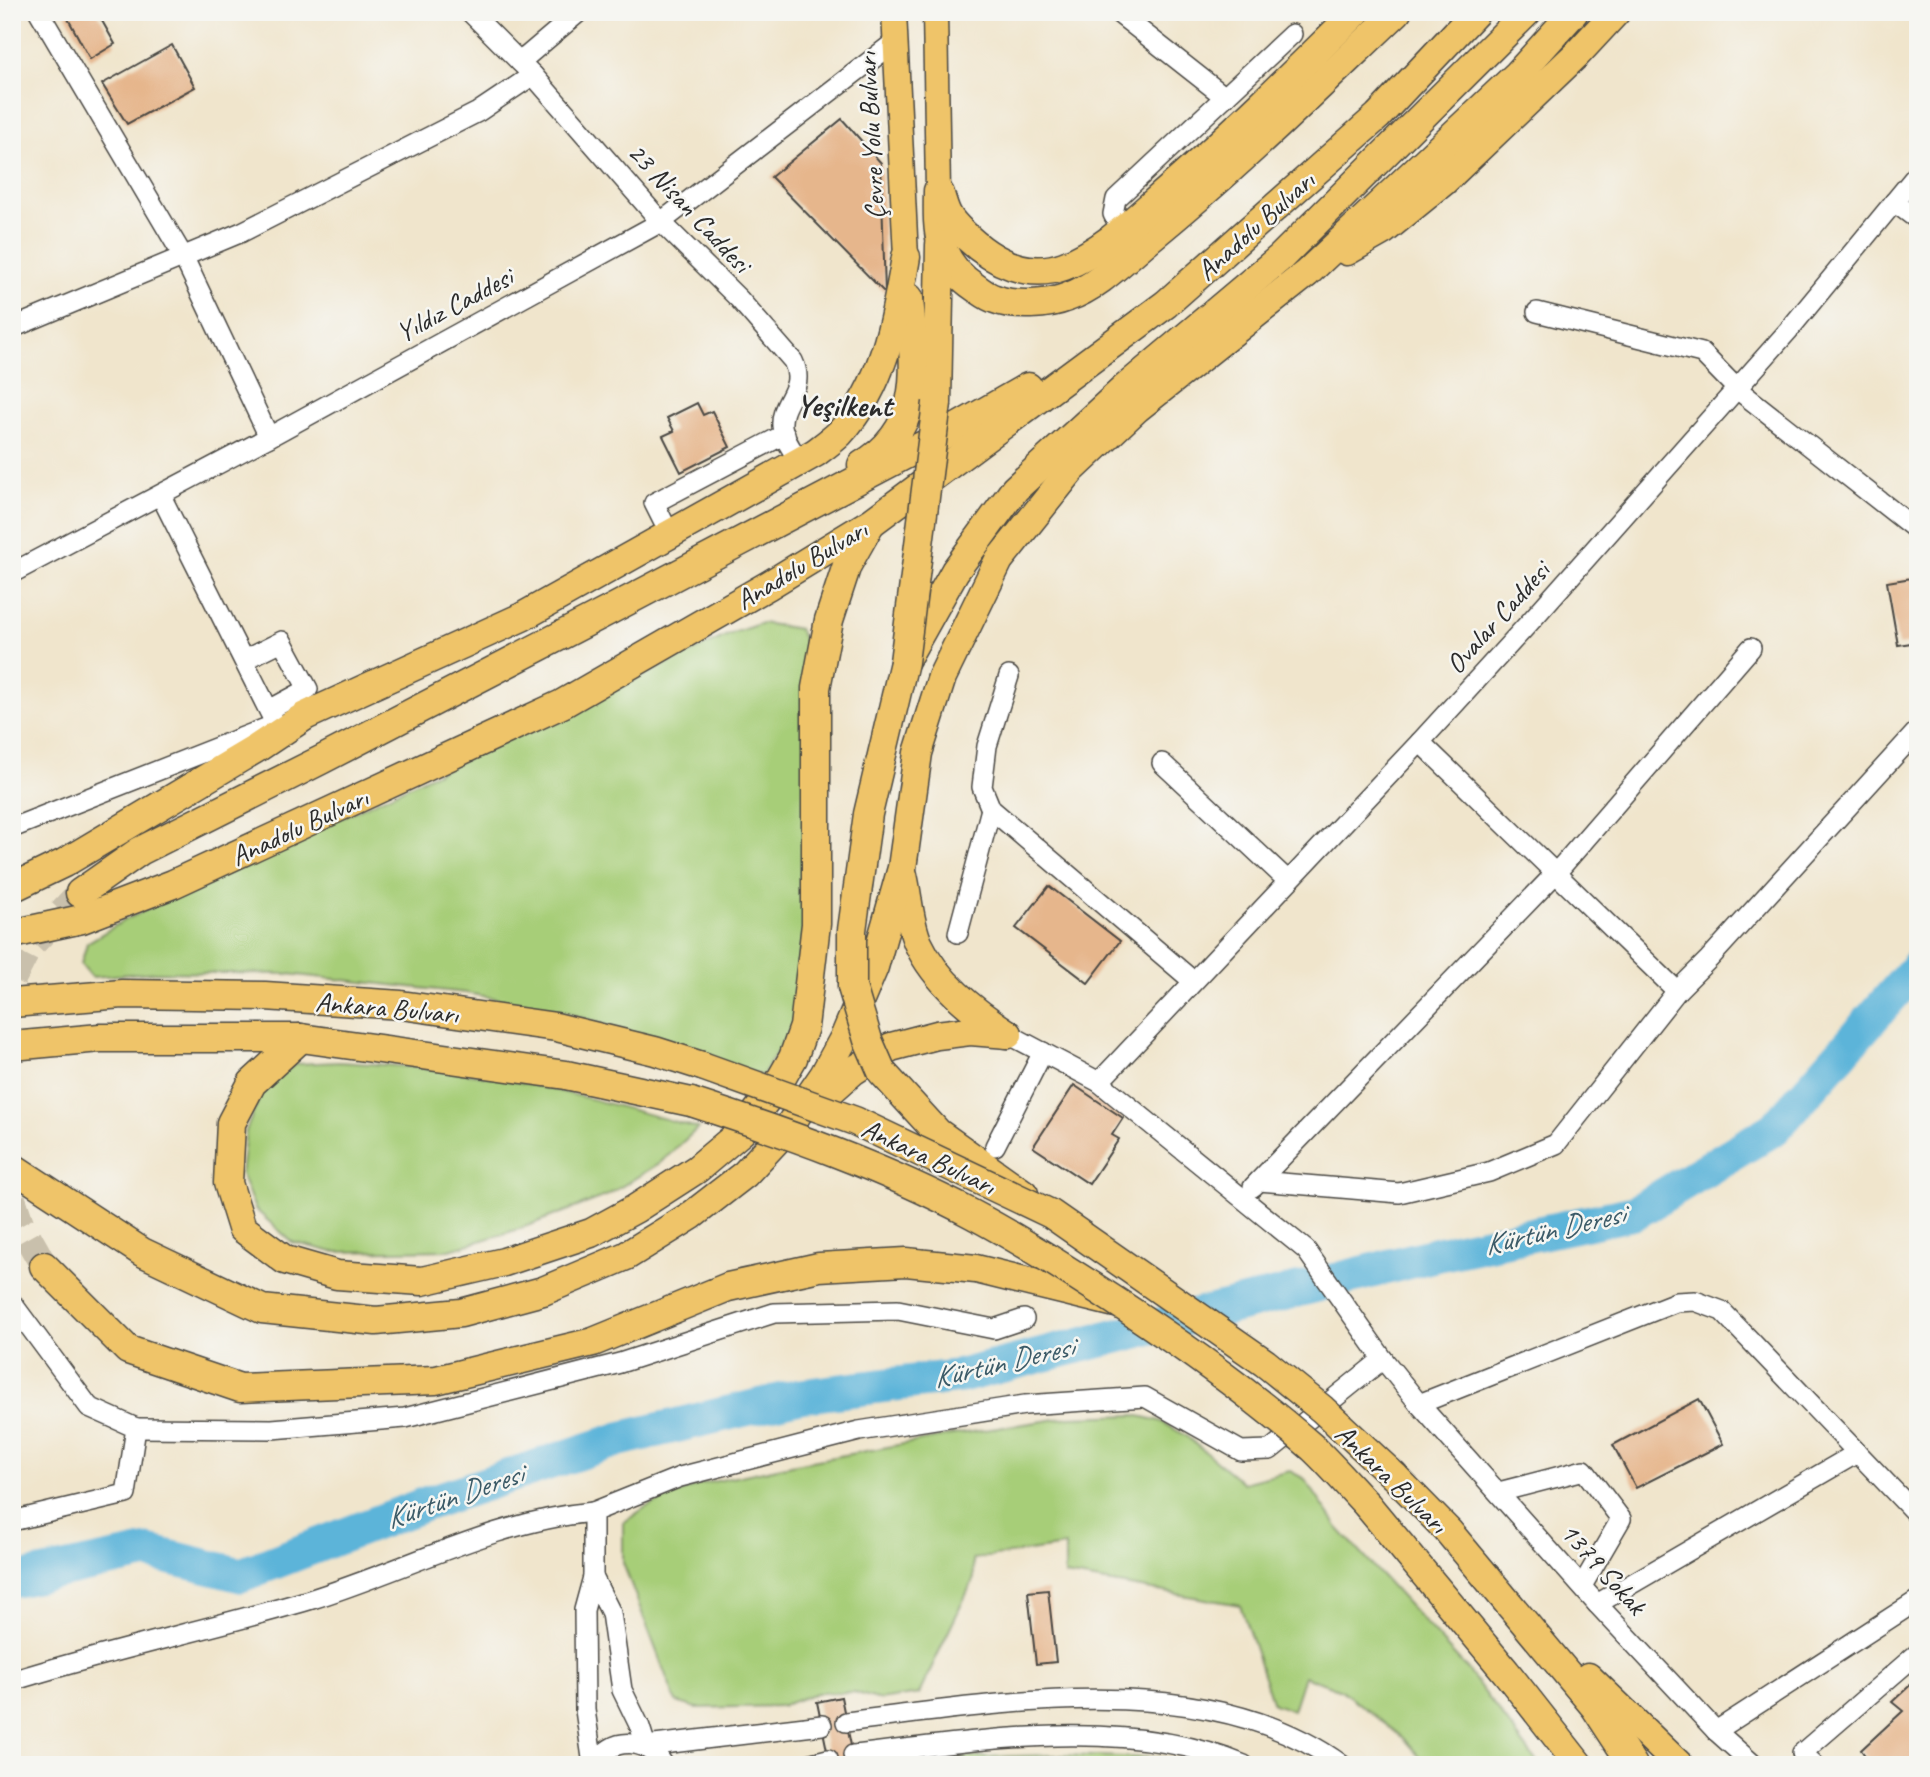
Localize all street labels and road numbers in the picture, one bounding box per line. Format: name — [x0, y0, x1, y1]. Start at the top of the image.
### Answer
street label: Çevre Yolu Bulvarı — [849, 50, 893, 221]
street label: 23 Nisan Caddesi — [620, 135, 761, 283]
street label: Anadolu Bulvarı — [1189, 162, 1323, 288]
street label: Yıldız Caddesi — [390, 257, 522, 350]
street label: Anadolu Bulvarı — [729, 511, 875, 617]
street label: Ovalar Caddesi — [1438, 551, 1560, 681]
street label: Anadolu Bulvarı — [225, 779, 375, 873]
street label: Ankara Bulvarı — [314, 984, 462, 1031]
street label: Ankara Bulvarı — [856, 1110, 1003, 1203]
street label: Ankara Bulvarı — [1328, 1416, 1457, 1542]
street label: 1379 Sokak — [1553, 1515, 1655, 1623]

